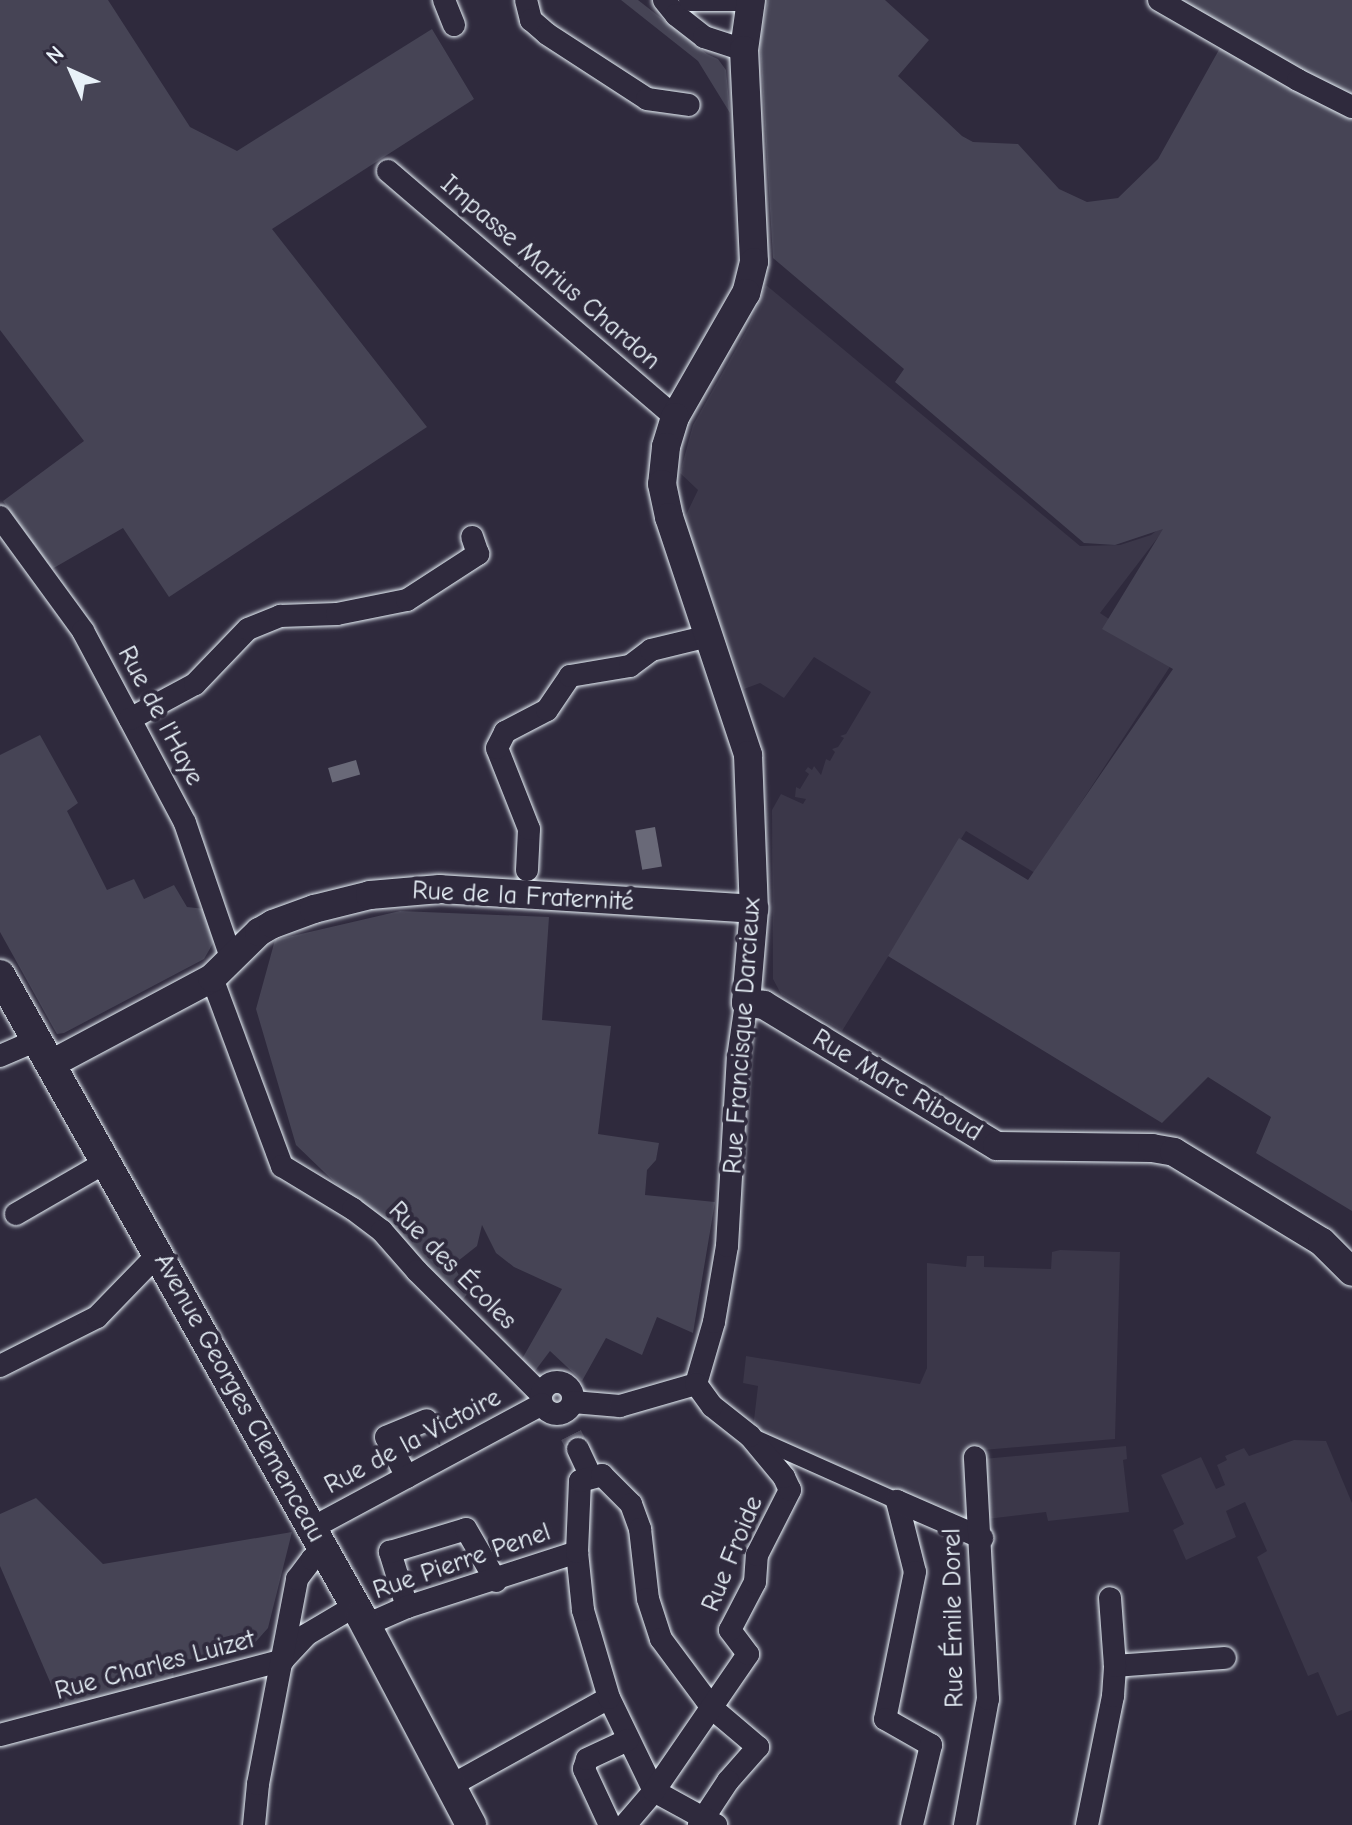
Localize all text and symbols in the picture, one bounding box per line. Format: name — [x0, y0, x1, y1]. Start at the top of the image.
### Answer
north arrow — [32, 32, 112, 112]
text: N — [41, 41, 69, 69]
street label: Impasse Marius Chardon — [434, 169, 666, 377]
street label: Rue de l'Haye — [110, 641, 210, 791]
street label: Rue de la Fraternité — [411, 876, 635, 918]
street label: Rue Francisque Darcieux — [718, 897, 768, 1175]
street label: Rue Marc Riboud — [806, 1023, 988, 1149]
street label: Rue des Écoles — [381, 1195, 523, 1337]
street label: Avenue Georges Clemenceau — [147, 1248, 331, 1548]
street label: Rue de la Victoire — [319, 1382, 507, 1502]
street label: Rue Froide — [696, 1492, 770, 1616]
street label: Rue Pierre Penel — [369, 1517, 555, 1607]
street label: Rue Émile Dorel — [937, 1528, 971, 1708]
street label: Rue Charles Luizet — [52, 1624, 258, 1708]

